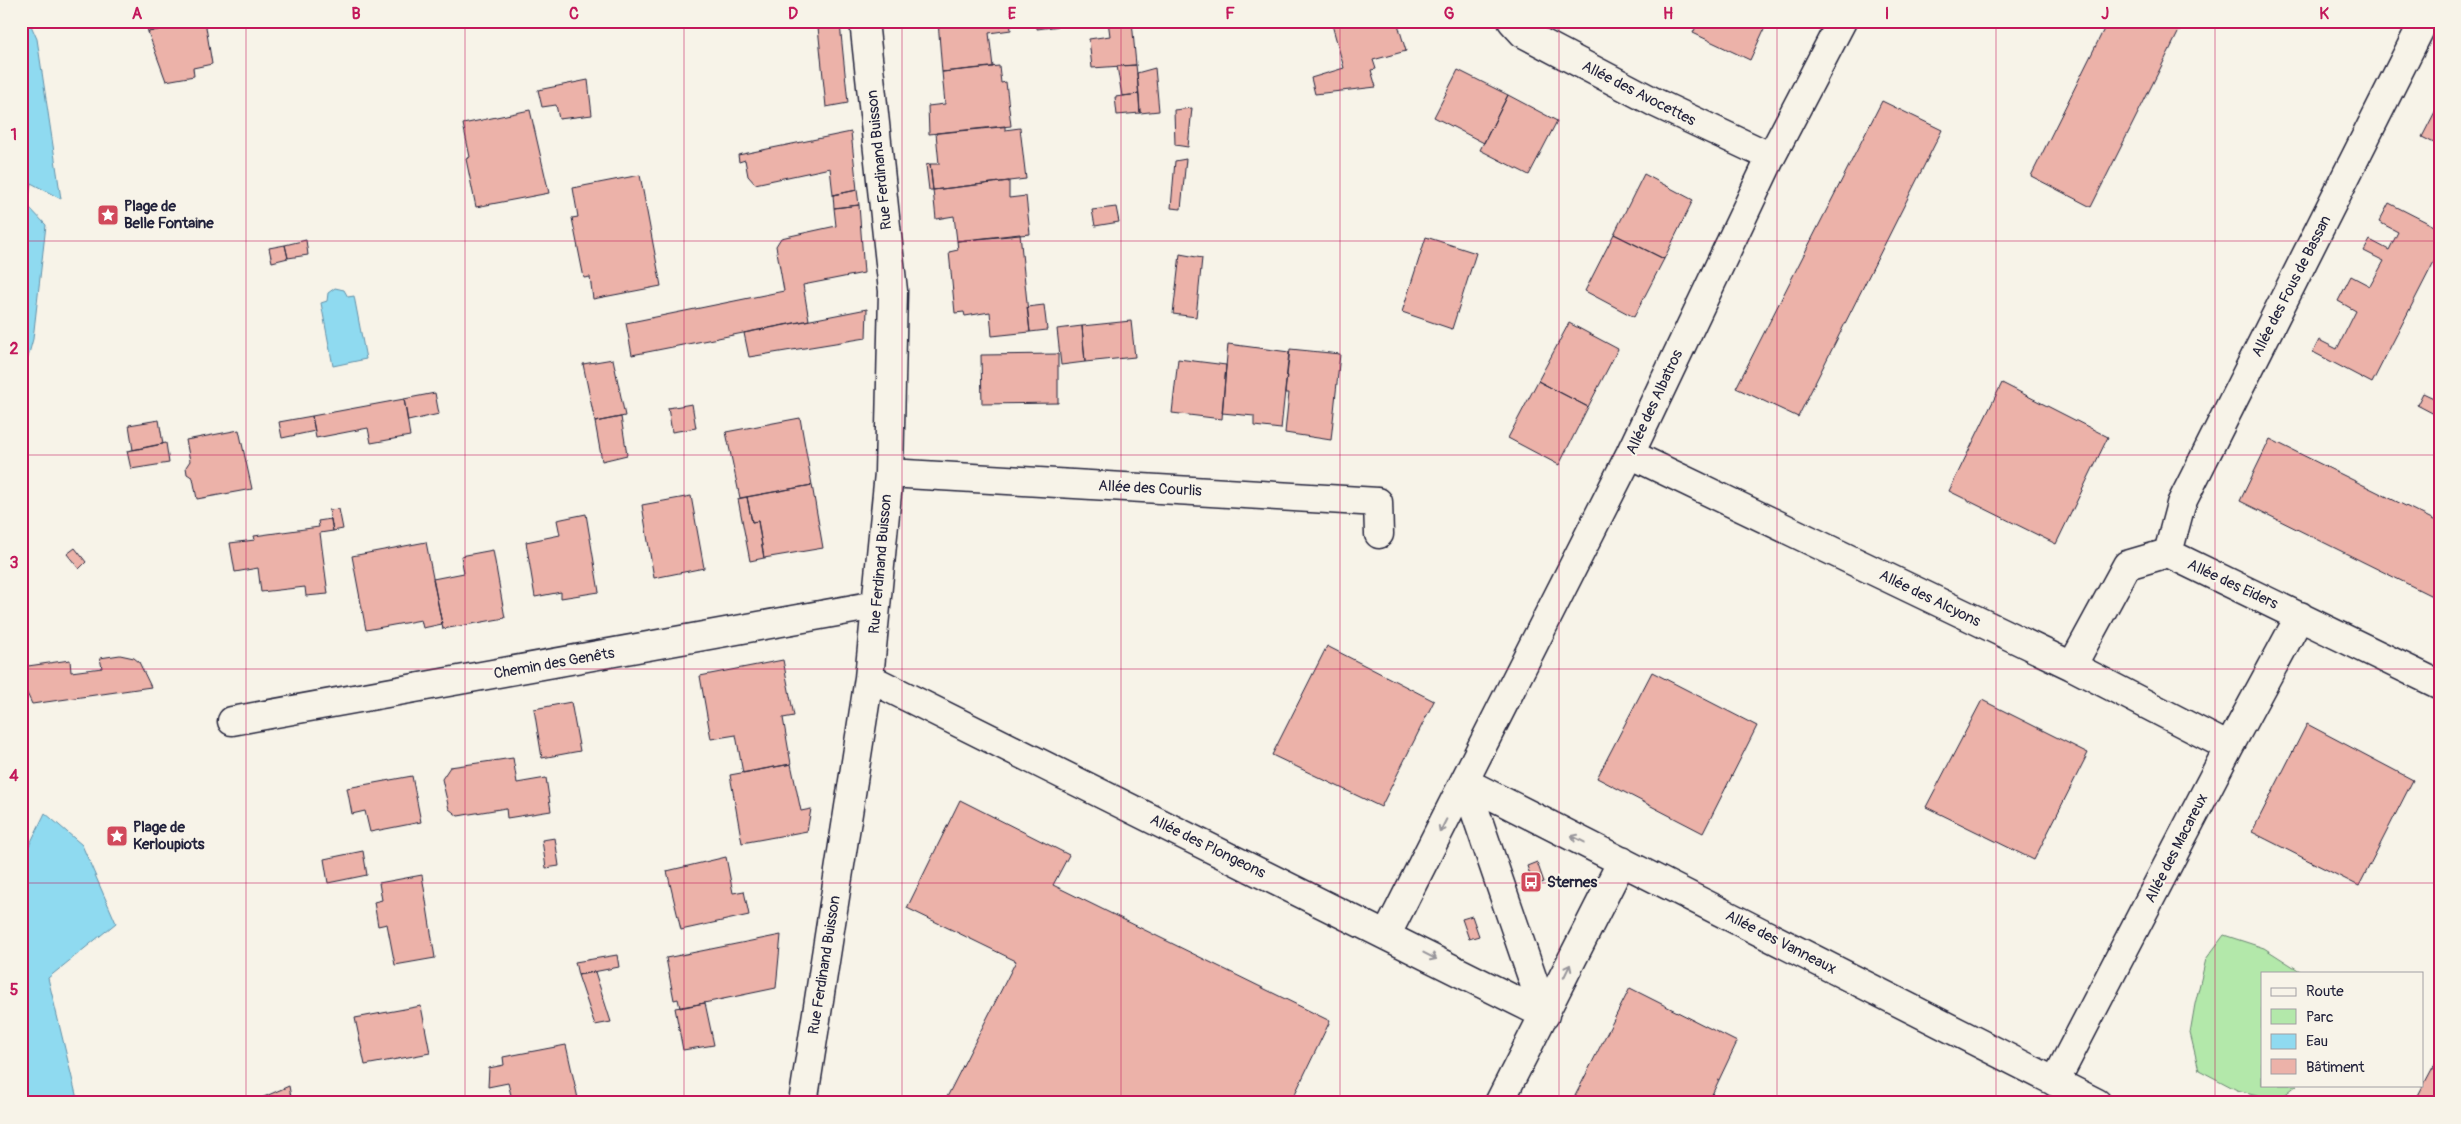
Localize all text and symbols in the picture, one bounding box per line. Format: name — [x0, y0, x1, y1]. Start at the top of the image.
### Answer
text: A — [132, 4, 143, 24]
text: B — [351, 4, 361, 24]
text: C — [569, 4, 579, 24]
text: D — [788, 4, 798, 24]
text: E — [1008, 4, 1017, 24]
text: F — [1225, 4, 1235, 24]
text: G — [1444, 4, 1455, 24]
text: H — [1663, 4, 1673, 24]
text: I — [1885, 4, 1889, 24]
text: J — [2101, 4, 2109, 24]
text: K — [2319, 4, 2329, 24]
street label: Allée des Avocettes — [1579, 57, 1699, 130]
street label: Rue Ferdinand Buisson — [863, 89, 896, 231]
text: 1 — [11, 125, 17, 145]
place label: Plage de Belle Fontaine — [124, 197, 214, 233]
place icon: Plage de Belle Fontaine — [96, 203, 120, 227]
street label: Allée des Fous de Bassan — [2248, 212, 2335, 360]
text: 2 — [10, 339, 19, 359]
street label: Allée des Albatros — [1622, 347, 1687, 458]
street label: Allée des Courlis — [1098, 476, 1202, 501]
street label: Rue Ferdinand Buisson — [865, 493, 896, 635]
text: 3 — [10, 553, 19, 573]
street label: Allée des Eiders — [2184, 555, 2281, 614]
street label: Allée des Alcyons — [1876, 566, 1984, 631]
street label: Chemin des Genêts — [492, 643, 616, 683]
text: 4 — [9, 766, 19, 786]
street label: Allée des Macareux — [2141, 790, 2212, 906]
street label: Allée des Plongeons — [1147, 810, 1269, 883]
place label: Plage de Kerloupiots — [133, 818, 205, 854]
one-way arrow — [1438, 818, 1448, 833]
place icon: Plage de Kerloupiots — [105, 824, 129, 848]
one-way arrow — [1571, 834, 1586, 843]
bus stop icon: Sternes — [1519, 870, 1543, 894]
place label: Sternes — [1547, 873, 1597, 892]
street label: Rue Ferdinand Buisson — [804, 894, 845, 1036]
street label: Allée des Vanneaux — [1722, 906, 1839, 979]
one-way arrow — [1423, 951, 1438, 961]
one-way arrow — [1562, 964, 1572, 979]
legend — [2261, 972, 2424, 1086]
text: 5 — [10, 980, 19, 1000]
text: Route — [2306, 982, 2344, 1001]
text: Parc — [2306, 1008, 2334, 1027]
text: Eau — [2306, 1032, 2328, 1051]
text: Bâtiment — [2306, 1058, 2366, 1077]

